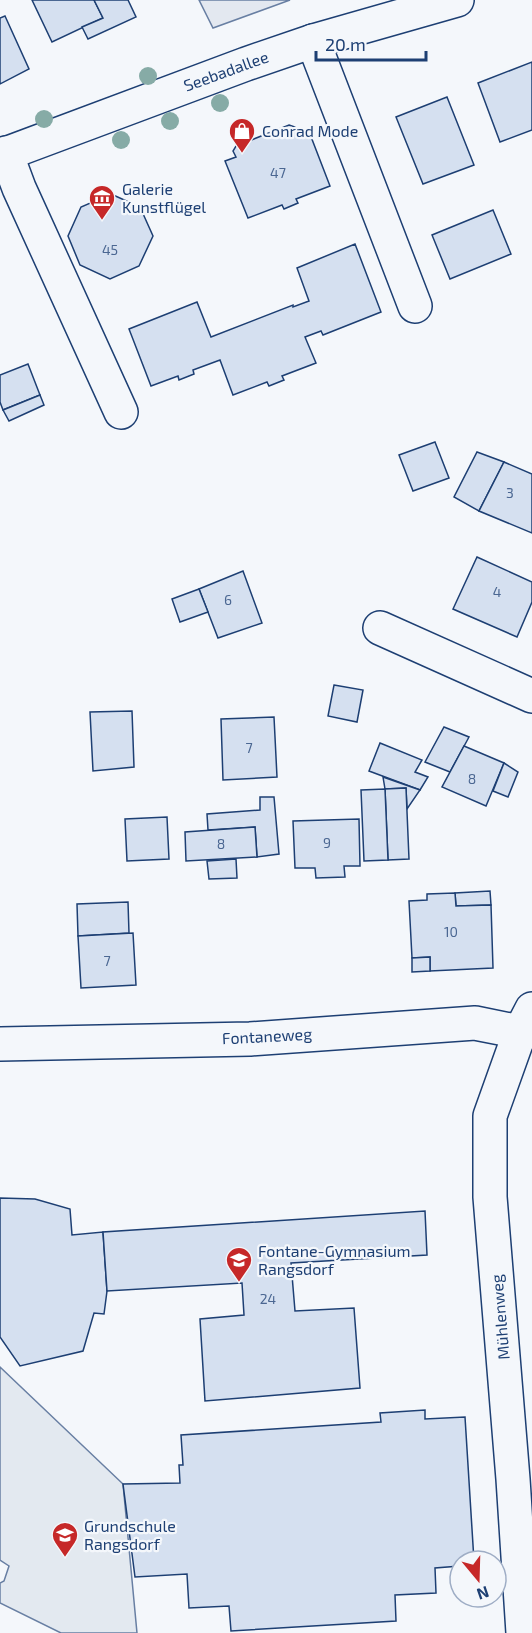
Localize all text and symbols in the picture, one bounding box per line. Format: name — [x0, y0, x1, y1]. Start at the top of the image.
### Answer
scale bar — [316, 24, 426, 62]
text: 20 m — [325, 33, 366, 55]
street label: Seebadallee — [181, 46, 271, 95]
shop icon: Conrad Mode — [227, 116, 257, 154]
place label: Conrad Mode — [262, 121, 358, 140]
house number: 47 — [270, 164, 286, 181]
place label: Galerie Kunstflügel — [122, 179, 206, 216]
museum icon: Galerie Kunstflügel — [87, 183, 117, 221]
house number: 45 — [102, 241, 118, 258]
house number: 3 — [506, 484, 514, 501]
house number: 4 — [493, 583, 501, 600]
house number: 6 — [224, 591, 232, 608]
house number: 7 — [245, 739, 253, 756]
house number: 8 — [468, 770, 476, 787]
house number: 9 — [323, 834, 331, 851]
house number: 8 — [217, 835, 225, 852]
house number: 10 — [444, 923, 458, 940]
house number: 7 — [103, 952, 111, 969]
street label: Fontaneweg — [221, 1024, 313, 1047]
place label: Fontane-Gymnasium Rangsdorf — [258, 1241, 411, 1278]
school or university icon: Fontane-Gymnasium Rangsdorf — [224, 1245, 254, 1283]
street label: Mühlenweg — [486, 1273, 513, 1361]
house number: 24 — [260, 1290, 276, 1307]
place label: Grundschule Rangsdorf — [84, 1516, 176, 1553]
school or university icon: Grundschule Rangsdorf — [50, 1520, 80, 1558]
north arrow — [448, 1549, 508, 1609]
text: N — [474, 1583, 492, 1605]

